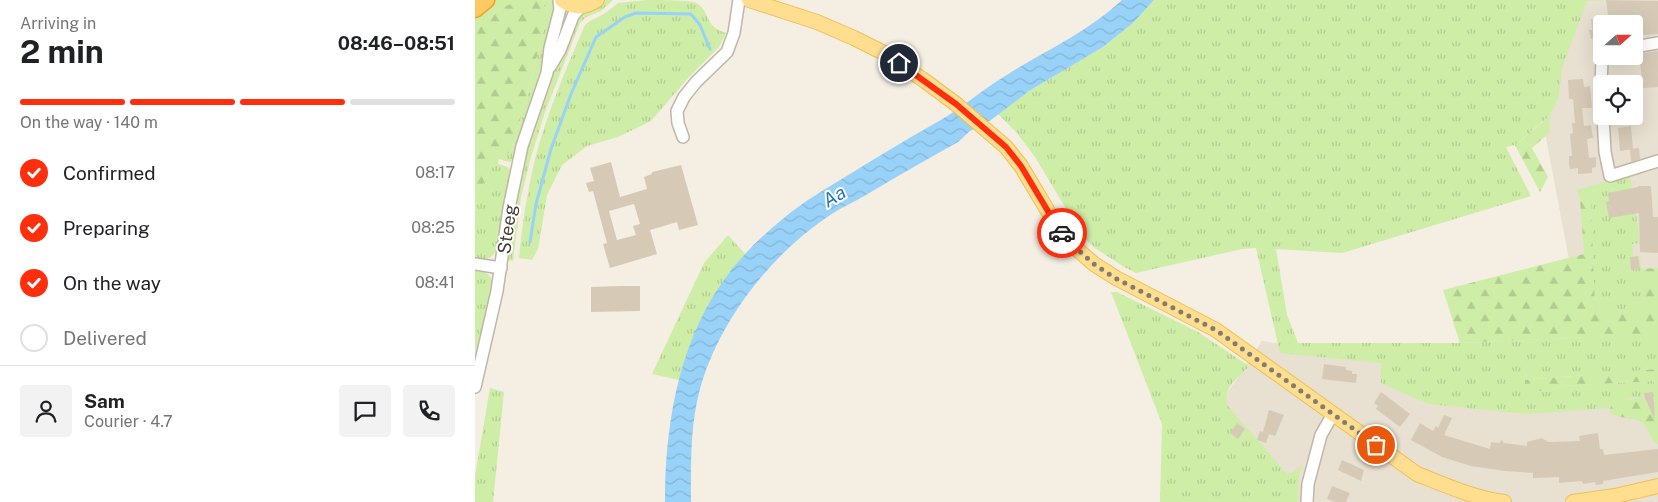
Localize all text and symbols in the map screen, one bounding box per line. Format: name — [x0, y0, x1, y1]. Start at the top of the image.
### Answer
text: Arriving in — [20, 14, 96, 33]
north arrow — [1593, 15, 1643, 65]
map controls — [1593, 15, 1643, 125]
text: 08:46–08:51 — [338, 32, 455, 54]
text: 2 min — [20, 33, 104, 70]
pin — [878, 42, 920, 84]
icon: home — [885, 49, 913, 77]
button: locate — [1593, 75, 1643, 125]
text: On the way · 140 m — [20, 113, 158, 132]
icon: check — [20, 159, 48, 187]
text: Confirmed — [63, 162, 156, 184]
text: 08:17 — [415, 163, 455, 182]
water label: Aa — [818, 181, 850, 211]
street label: Steeg — [493, 203, 521, 255]
courier — [1037, 208, 1087, 258]
icon: check — [20, 214, 48, 242]
text: Preparing — [63, 217, 150, 239]
text: 08:25 — [411, 218, 455, 237]
icon: car — [1048, 219, 1076, 247]
icon: check — [20, 269, 48, 297]
text: On the way — [63, 272, 161, 294]
text: 08:41 — [415, 273, 455, 292]
text: Delivered — [63, 327, 147, 349]
button: person — [20, 385, 72, 437]
button: chat — [339, 385, 391, 437]
button: phone — [403, 385, 455, 437]
text: Sam — [84, 390, 125, 412]
text: Courier · 4.7 — [84, 412, 173, 431]
pin — [1355, 424, 1397, 466]
icon: bag — [1362, 431, 1390, 459]

